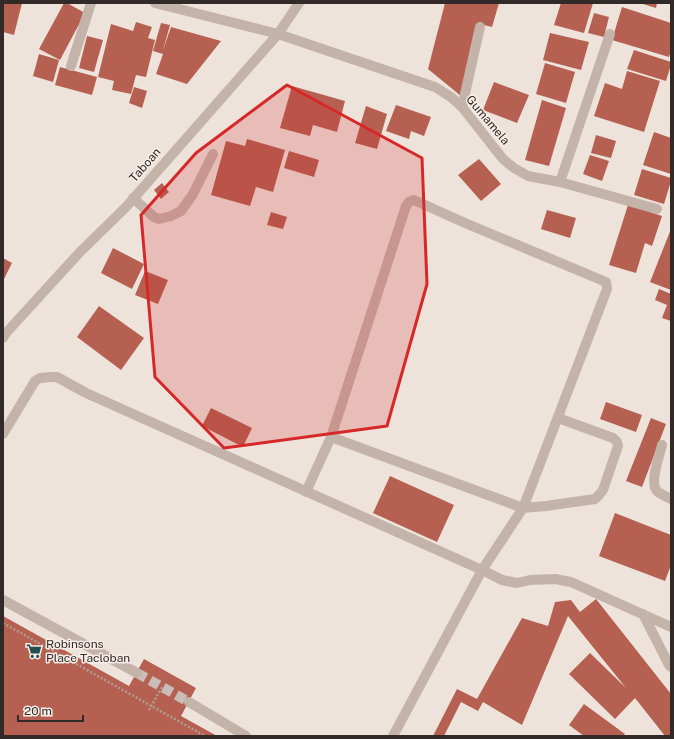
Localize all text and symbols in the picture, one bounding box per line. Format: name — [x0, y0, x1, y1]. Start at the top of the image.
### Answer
street label: Gumamela — [463, 92, 513, 148]
street label: Taboan — [126, 145, 164, 185]
place label: Robinsons Place Tacloban — [46, 637, 130, 665]
supermarket icon: Robinsons Place Tacloban — [25, 642, 43, 660]
scale bar — [18, 697, 83, 723]
text: 20 m — [24, 704, 52, 718]

